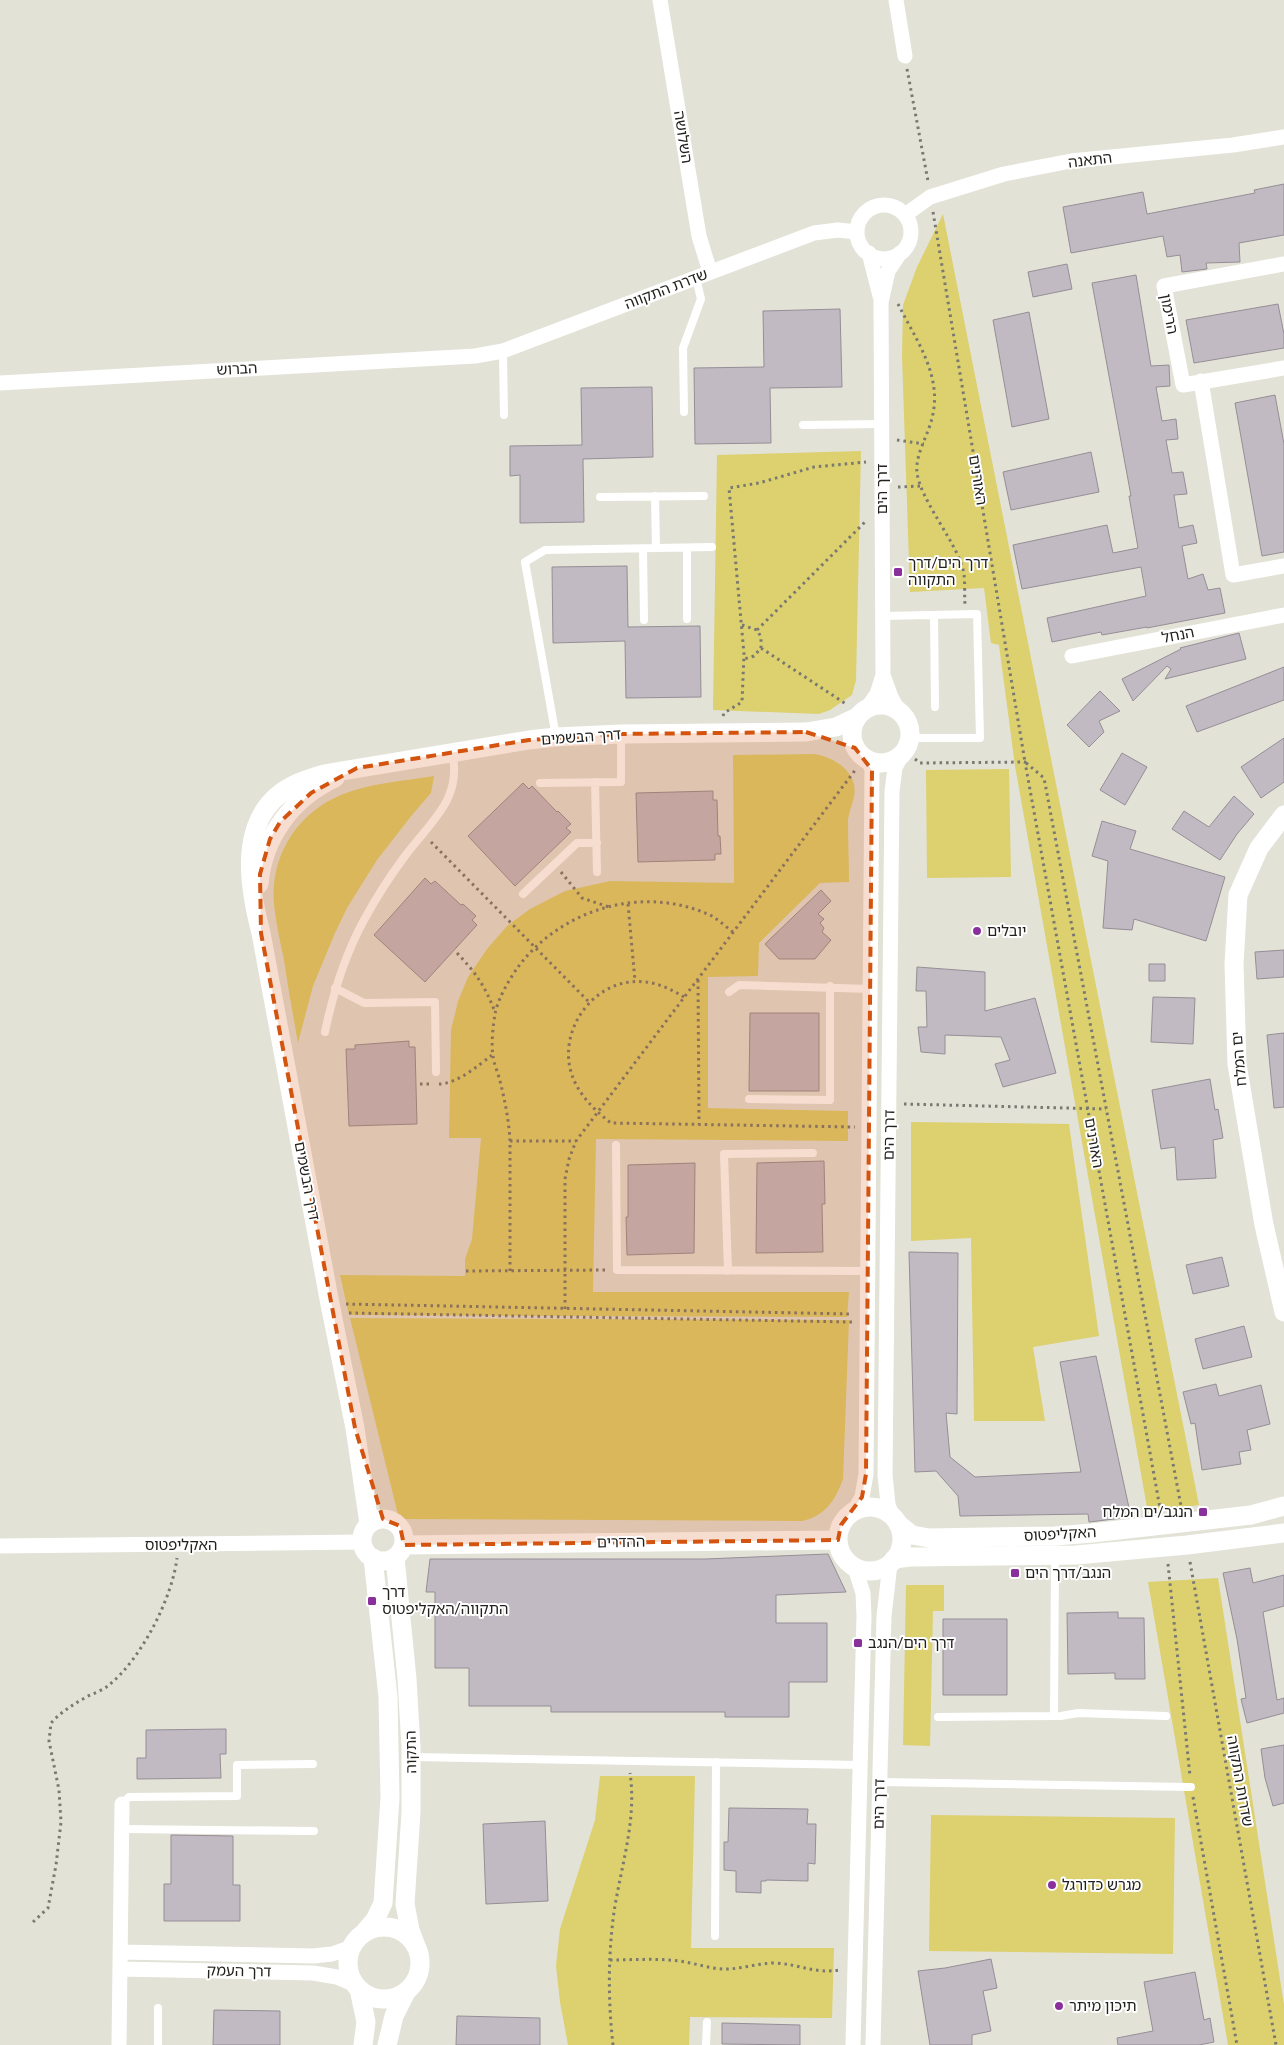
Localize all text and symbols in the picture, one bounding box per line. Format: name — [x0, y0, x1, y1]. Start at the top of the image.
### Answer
street label: השלושה — [670, 109, 696, 165]
street label: התאנה — [1067, 148, 1113, 172]
street label: שדרת התקווה — [622, 265, 710, 313]
street label: הרימון — [1156, 292, 1182, 336]
street label: הברוש — [216, 359, 258, 379]
street label: האורנים — [965, 454, 991, 506]
street label: דרך הים — [873, 464, 891, 514]
place label: דרך הים/דרך התקווה — [908, 554, 988, 589]
marker: דרך הים/דרך התקווה — [892, 566, 904, 578]
street label: הנחל — [1160, 623, 1196, 647]
street label: דרך הבשמים — [540, 725, 622, 749]
place label: יובלים — [987, 922, 1027, 940]
marker: יובלים — [971, 925, 983, 937]
street label: ים המלח — [1228, 1031, 1250, 1087]
street label: דרך הים — [880, 1109, 898, 1161]
street label: האורנים — [1081, 1116, 1107, 1170]
street label: דרך הבשמים — [291, 1140, 323, 1222]
place label: הנגב/ים המלח — [1102, 1503, 1193, 1521]
marker: הנגב/ים המלח — [1197, 1506, 1209, 1518]
street label: האקליפטוס — [1023, 1523, 1097, 1545]
street label: ההדרים — [597, 1533, 645, 1551]
street label: האקליפטוס — [145, 1536, 217, 1554]
place label: הנגב/דרך הים — [1025, 1564, 1111, 1582]
marker: הנגב/דרך הים — [1009, 1567, 1021, 1579]
place label: דרך התקווה/האקליפטוס — [382, 1583, 508, 1618]
marker: דרך התקווה/האקליפטוס — [366, 1595, 378, 1607]
place label: דרך הים/הנגב — [868, 1634, 954, 1652]
marker: דרך הים/הנגב — [852, 1637, 864, 1649]
street label: התקוה — [402, 1730, 420, 1774]
street label: שדרות התקווה — [1223, 1734, 1257, 1828]
street label: דרך הים — [870, 1778, 888, 1830]
place label: מגרש כדורגל — [1062, 1876, 1141, 1894]
marker: מגרש כדורגל — [1046, 1879, 1058, 1891]
street label: דרך העמק — [206, 1961, 272, 1981]
place label: תיכון מיתר — [1069, 1997, 1136, 2015]
marker: תיכון מיתר — [1053, 2000, 1065, 2012]

